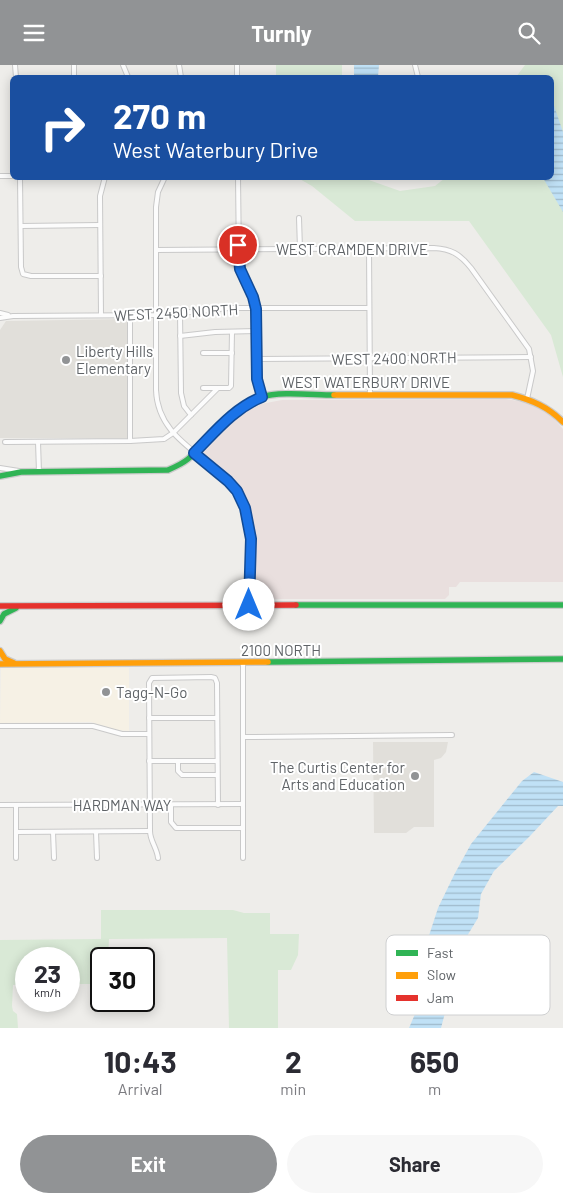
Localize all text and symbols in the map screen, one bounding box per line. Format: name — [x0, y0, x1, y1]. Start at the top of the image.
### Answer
icon: menu — [20, 19, 48, 47]
icon: search — [515, 19, 543, 47]
text: Turnly — [251, 20, 312, 46]
text: 270 m — [113, 94, 206, 136]
icon: right — [30, 95, 95, 160]
text: West Waterbury Drive — [113, 136, 319, 162]
pin — [217, 224, 259, 266]
icon: arrive — [224, 231, 252, 259]
street label: WEST CRAMDEN DRIVE — [276, 240, 428, 258]
street label: WEST 2450 NORTH — [113, 300, 239, 324]
place label: Liberty Hills Elementary — [76, 342, 153, 377]
street label: WEST 2400 NORTH — [331, 348, 457, 368]
marker: Liberty Hills Elementary — [60, 354, 72, 366]
street label: WEST WATERBURY DRIVE — [282, 373, 450, 391]
position arrow — [222, 578, 274, 630]
street label: 2100 NORTH — [241, 641, 321, 659]
place label: Tagg-N-Go — [116, 683, 187, 701]
marker: Tagg-N-Go — [100, 686, 112, 698]
place label: The Curtis Center for Arts and Education — [270, 758, 406, 793]
marker: The Curtis Center for Arts and Education — [409, 770, 421, 782]
street label: HARDMAN WAY — [73, 796, 171, 814]
legend — [386, 935, 550, 1015]
text: Fast — [427, 944, 453, 961]
speed limit sign: 30 — [90, 947, 155, 1012]
text: 23 — [34, 958, 61, 988]
text: Slow — [427, 966, 456, 983]
text: km/h — [34, 985, 61, 999]
text: Jam — [427, 989, 454, 1006]
text: 10:43 — [104, 1043, 177, 1079]
text: 2 — [285, 1043, 302, 1079]
text: 650 — [410, 1043, 459, 1079]
text: Arrival — [118, 1079, 163, 1098]
text: min — [280, 1079, 306, 1098]
text: m — [428, 1079, 441, 1098]
button: Exit — [20, 1135, 277, 1193]
button: Share — [287, 1135, 543, 1193]

